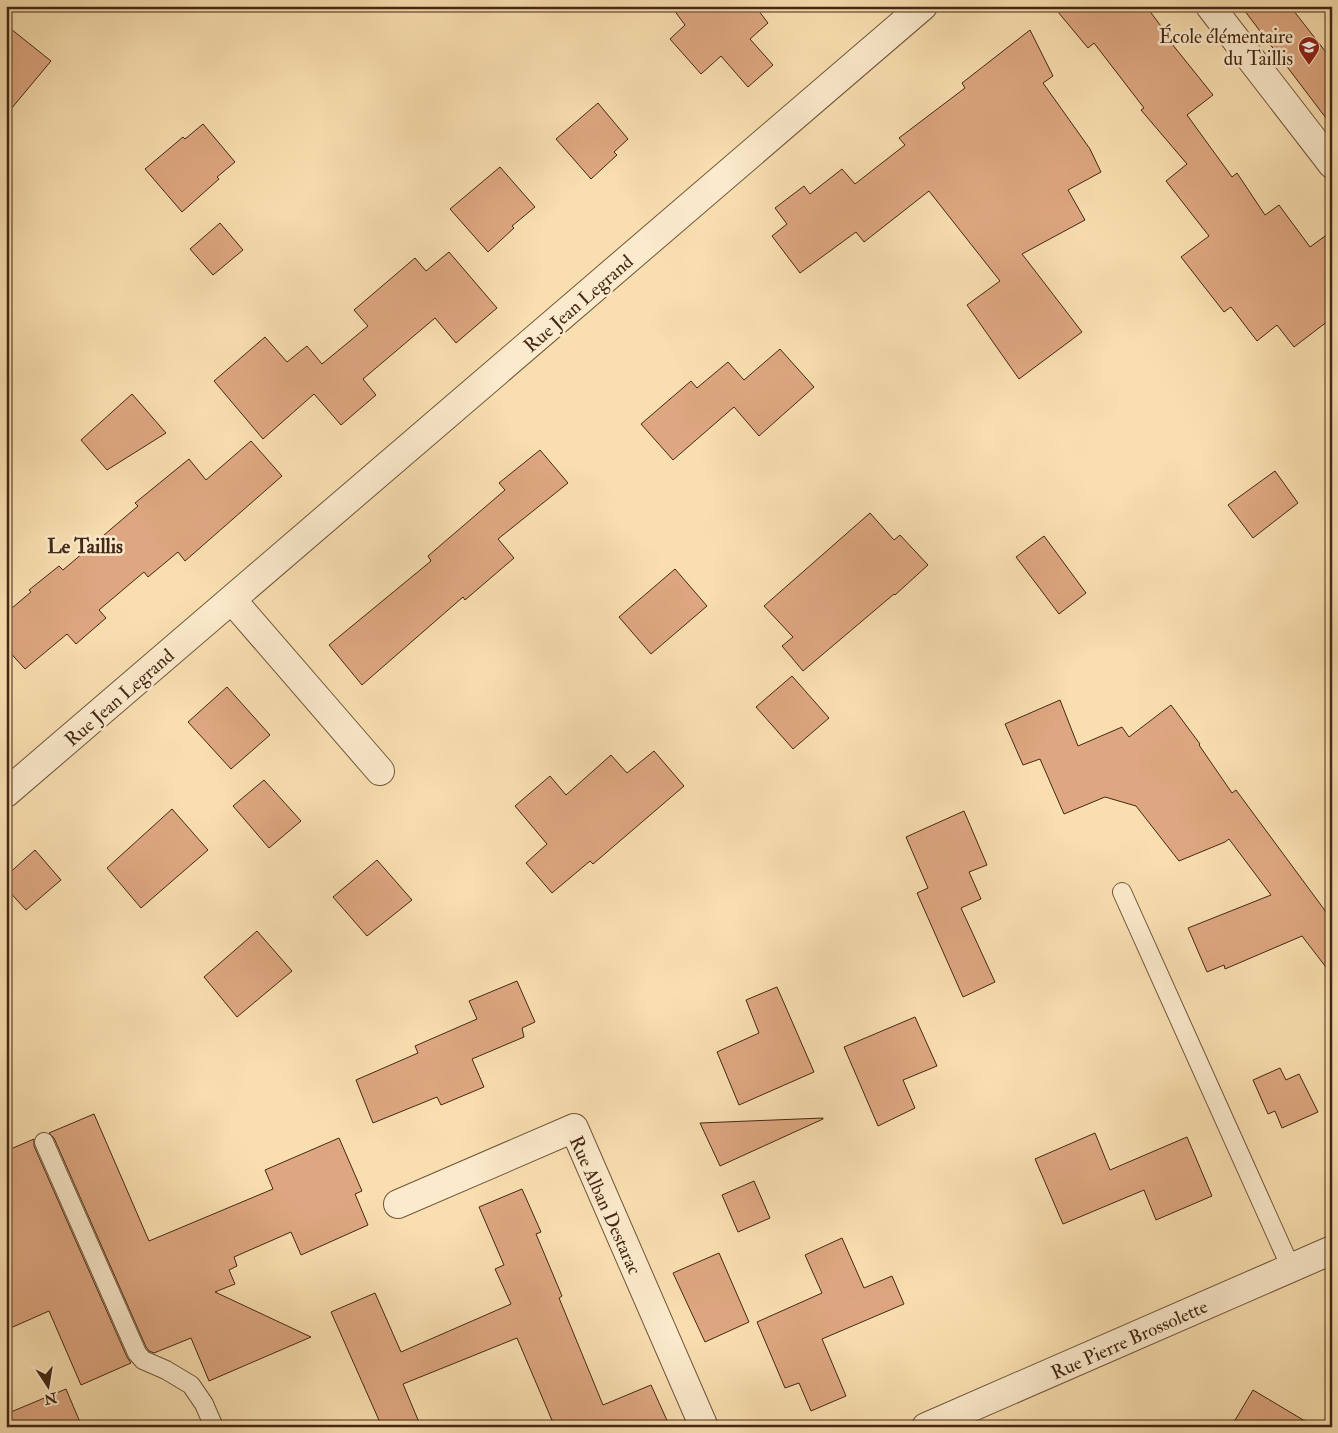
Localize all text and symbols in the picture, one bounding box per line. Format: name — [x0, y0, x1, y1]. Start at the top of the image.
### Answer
place label: École élémentaire du Taillis — [1159, 23, 1293, 71]
school or university icon: École élémentaire du Taillis — [1297, 35, 1321, 66]
street label: Rue Jean Legrand — [519, 249, 639, 358]
district label: Le Taillis — [47, 534, 123, 559]
street label: Rue Jean Legrand — [60, 643, 180, 752]
street label: Rue Alban Destarac — [564, 1132, 647, 1279]
street label: Rue Pierre Brossolette — [1047, 1295, 1211, 1385]
north arrow — [22, 1360, 72, 1410]
text: N — [42, 1388, 59, 1408]

